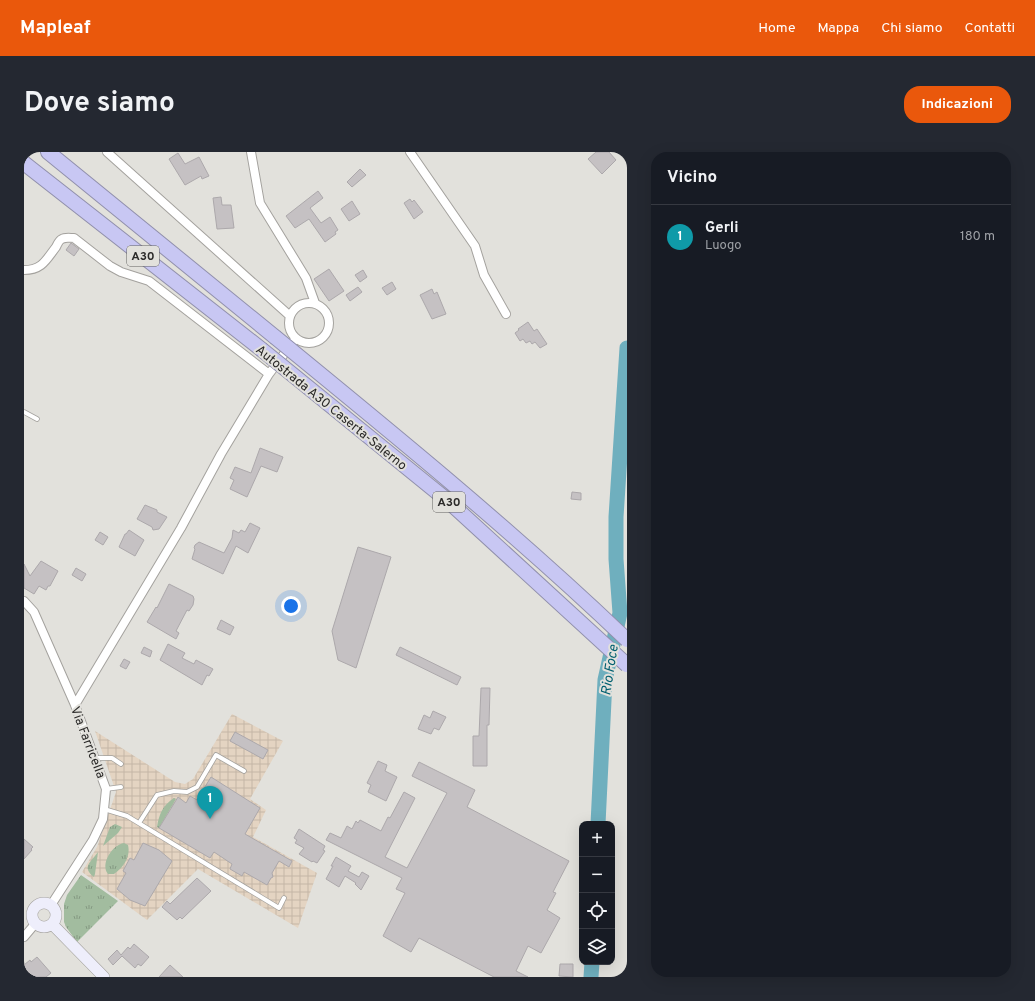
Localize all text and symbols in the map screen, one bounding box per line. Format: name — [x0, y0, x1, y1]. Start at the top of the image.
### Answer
text: Mapleaf — [20, 16, 91, 40]
text: Home — [758, 20, 795, 37]
text: Mappa — [817, 20, 859, 37]
text: Chi siamo — [881, 20, 943, 37]
text: Contatti — [965, 20, 1015, 37]
text: Dove siamo — [24, 86, 175, 122]
button: Indicazioni — [904, 86, 1011, 123]
text: Vicino — [667, 167, 717, 189]
text: Gerli — [705, 219, 738, 238]
text: 1 — [677, 229, 683, 245]
text: 180 m — [960, 229, 995, 245]
text: Luogo — [705, 238, 742, 254]
road number: A30 — [127, 246, 159, 266]
street label: Autostrada A30 Caserta-Salerno — [252, 343, 410, 475]
road number: A30 — [433, 492, 465, 512]
your location — [281, 596, 301, 616]
water label: Rio Foce — [598, 643, 623, 697]
street label: Via Farricella — [66, 705, 108, 781]
pin: 1 — [197, 786, 223, 819]
map controls — [579, 821, 615, 965]
button: + — [579, 821, 615, 857]
button: − — [579, 857, 615, 893]
button: locate — [579, 893, 615, 929]
button: layers — [579, 929, 615, 965]

